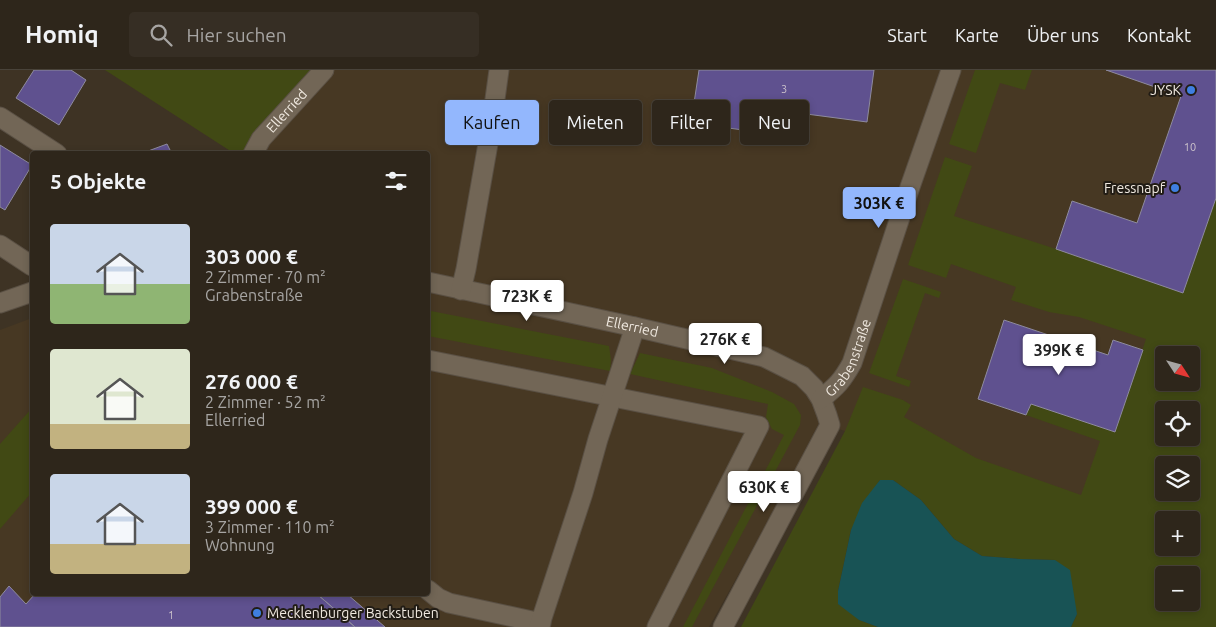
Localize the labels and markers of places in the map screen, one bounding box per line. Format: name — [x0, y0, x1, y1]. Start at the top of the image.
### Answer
place label: JYSK — [1150, 82, 1181, 98]
marker: JYSK — [1185, 84, 1197, 96]
place label: Fressnapf — [1104, 180, 1166, 196]
marker: Fressnapf — [1169, 182, 1181, 194]
pin: 303K € — [838, 186, 920, 229]
pin: 723K € — [486, 280, 568, 322]
pin: 276K € — [684, 322, 766, 365]
pin: 399K € — [1018, 334, 1100, 376]
pin: 630K € — [723, 470, 805, 513]
place label: Mecklenburger Backstuben — [267, 605, 439, 621]
marker: Mecklenburger Backstuben — [251, 607, 263, 619]

